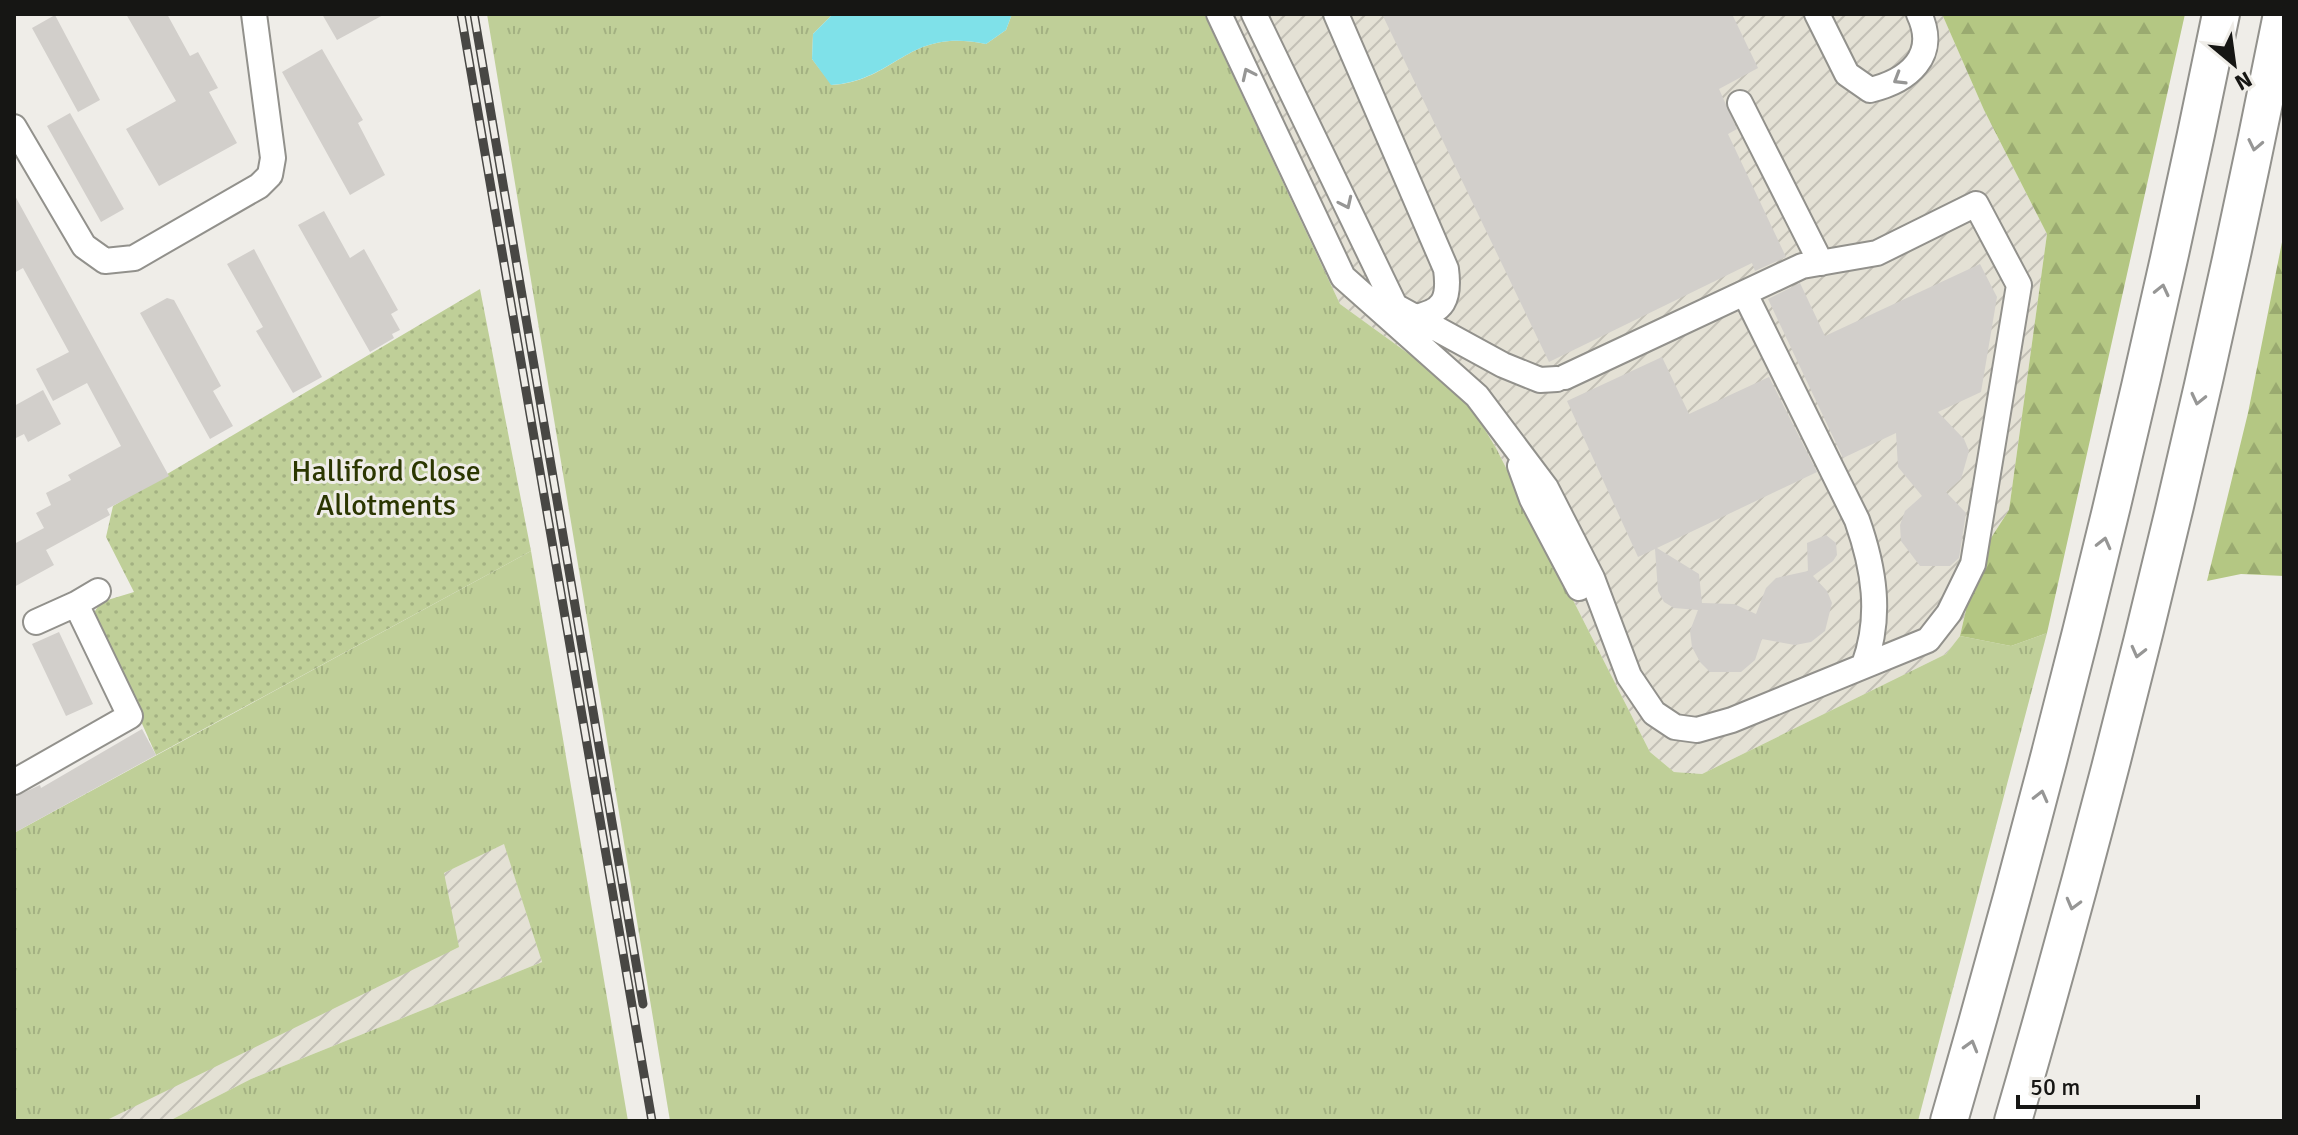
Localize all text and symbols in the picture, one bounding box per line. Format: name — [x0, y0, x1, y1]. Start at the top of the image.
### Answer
north arrow — [2194, 24, 2274, 104]
text: N — [2230, 66, 2257, 97]
one-way arrow — [1242, 68, 1258, 83]
one-way arrow — [1893, 69, 1908, 85]
one-way arrow — [2247, 138, 2264, 152]
one-way arrow — [1336, 194, 1352, 209]
one-way arrow — [2153, 284, 2170, 297]
one-way arrow — [2191, 392, 2208, 405]
park label: Halliford Close Allotments — [291, 453, 481, 524]
one-way arrow — [2094, 537, 2111, 551]
one-way arrow — [2130, 644, 2147, 658]
one-way arrow — [2031, 789, 2048, 803]
one-way arrow — [2066, 896, 2082, 910]
one-way arrow — [1962, 1040, 1978, 1054]
scale bar — [2018, 1059, 2198, 1109]
text: 50 m — [2030, 1072, 2080, 1102]

